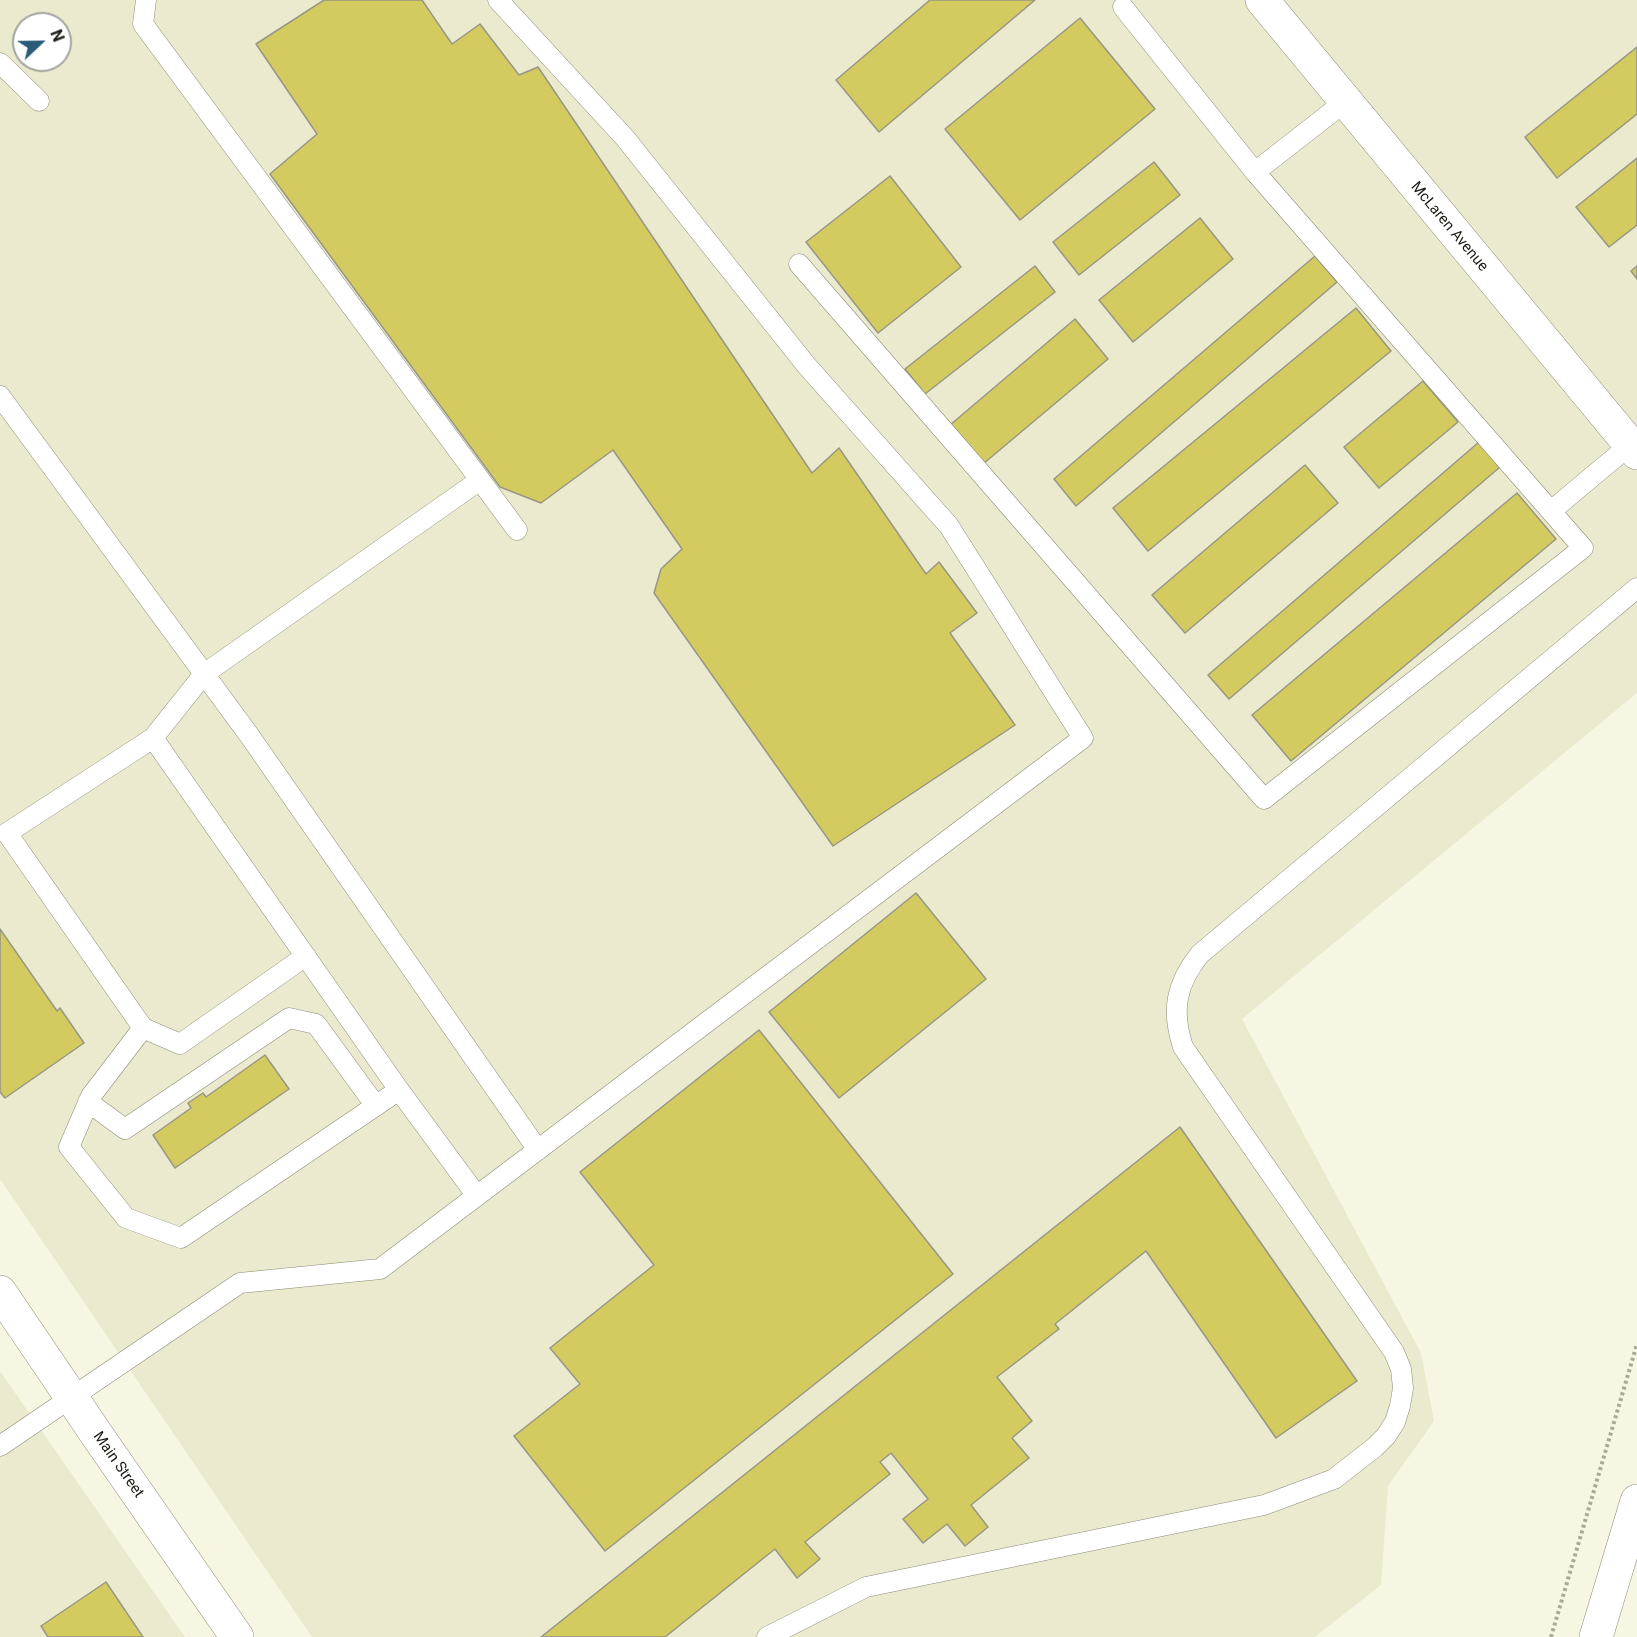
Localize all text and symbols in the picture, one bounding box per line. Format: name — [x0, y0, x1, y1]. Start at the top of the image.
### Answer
north arrow — [12, 12, 72, 72]
text: N — [46, 27, 68, 45]
street label: McLaren Avenue — [1406, 179, 1492, 275]
street label: Main Street — [89, 1429, 147, 1501]

